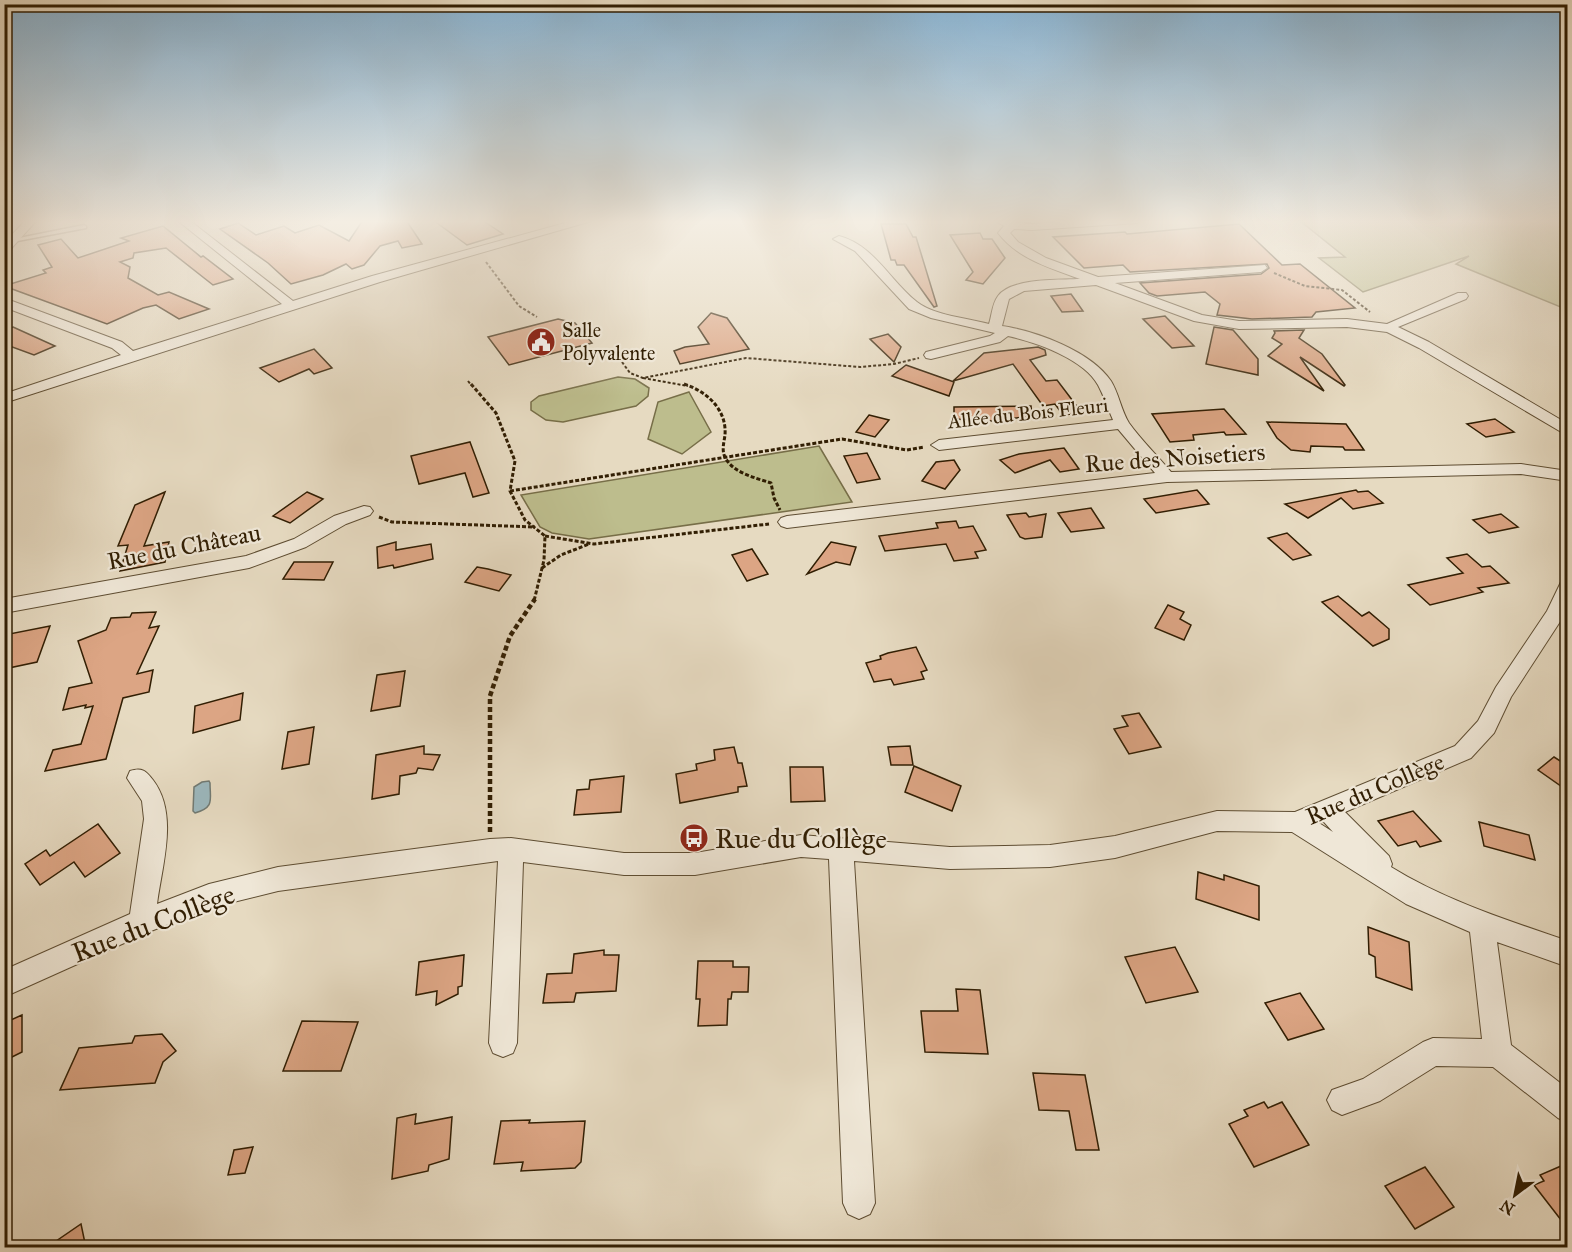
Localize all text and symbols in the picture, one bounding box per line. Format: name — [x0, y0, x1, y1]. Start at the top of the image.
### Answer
place label: Salle Polyvalente — [562, 318, 655, 365]
public building icon: Salle Polyvalente — [525, 326, 557, 358]
street label: Allée du Bois Fleuri — [946, 393, 1110, 433]
street label: Rue des Noisetiers — [1084, 437, 1266, 479]
street label: Rue du Château — [105, 517, 264, 577]
street label: Rue du Collège — [1301, 746, 1449, 832]
place label: Rue du Collège — [715, 821, 887, 856]
bus stop icon: Rue du Collège — [678, 822, 710, 854]
street label: Rue du Collège — [67, 876, 240, 971]
north arrow — [1485, 1165, 1545, 1225]
text: N — [1496, 1195, 1518, 1219]

